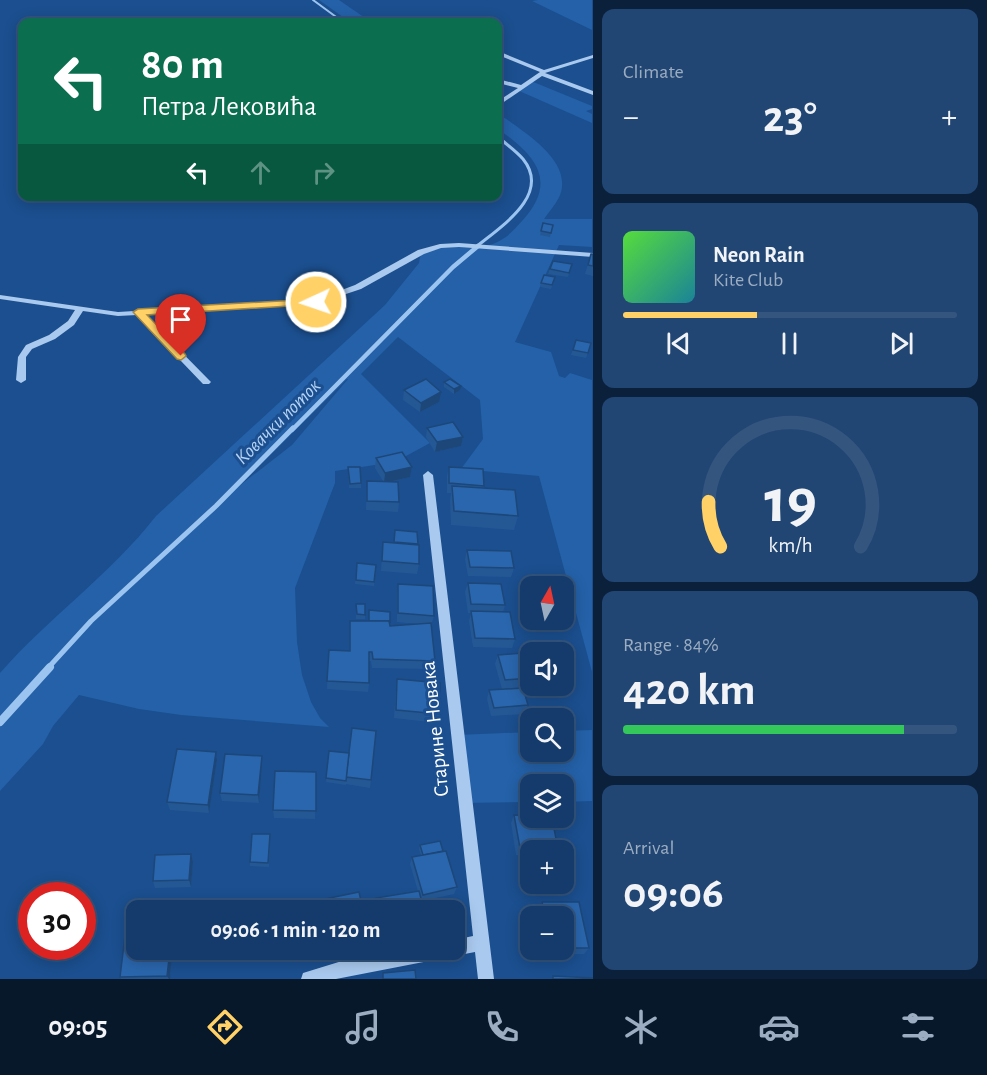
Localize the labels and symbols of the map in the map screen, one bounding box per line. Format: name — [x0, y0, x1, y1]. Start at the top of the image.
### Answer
position arrow — [284, 270, 348, 334]
pin — [155, 294, 206, 356]
water label: Ковачки поток — [232, 375, 325, 468]
north arrow — [520, 576, 574, 630]
street label: Старине Новака — [417, 660, 453, 798]
speed limit sign: 30 — [18, 882, 96, 960]

